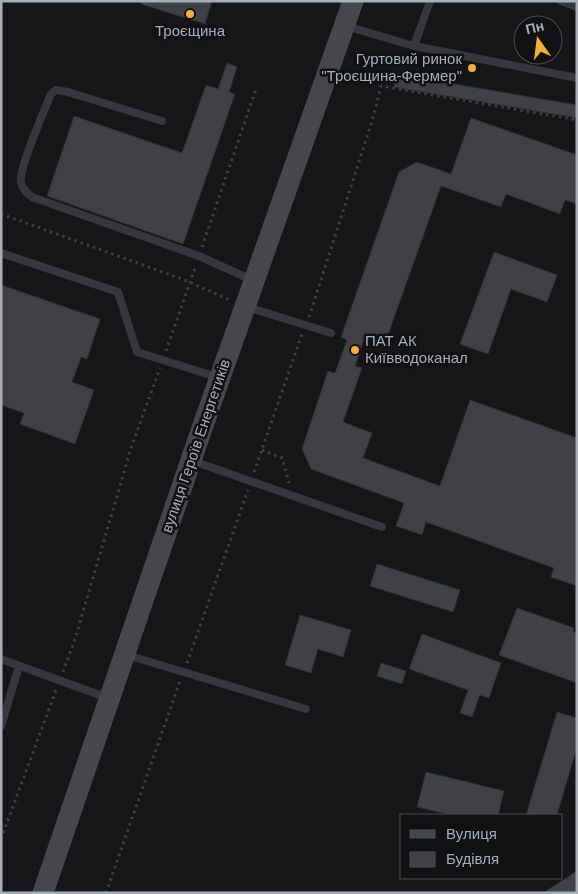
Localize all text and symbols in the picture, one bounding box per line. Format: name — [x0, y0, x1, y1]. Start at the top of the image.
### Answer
marker: Троєщина — [184, 8, 196, 20]
north arrow — [513, 15, 563, 65]
text: Пн — [524, 17, 546, 37]
place label: Троєщина — [155, 22, 226, 39]
place label: Гуртовий ринок "Троєщина-Фермер" — [321, 50, 462, 84]
marker: Гуртовий ринок "Троєщина-Фермер" — [466, 62, 478, 74]
place label: ПАТ АК Київводоканал — [365, 332, 468, 366]
marker: ПАТ АК Київводоканал — [349, 344, 361, 356]
street label: вулиця Героїв Енергетиків — [158, 357, 233, 535]
legend — [400, 814, 563, 879]
text: Вулиця — [446, 825, 497, 842]
text: Будівля — [446, 850, 499, 867]

